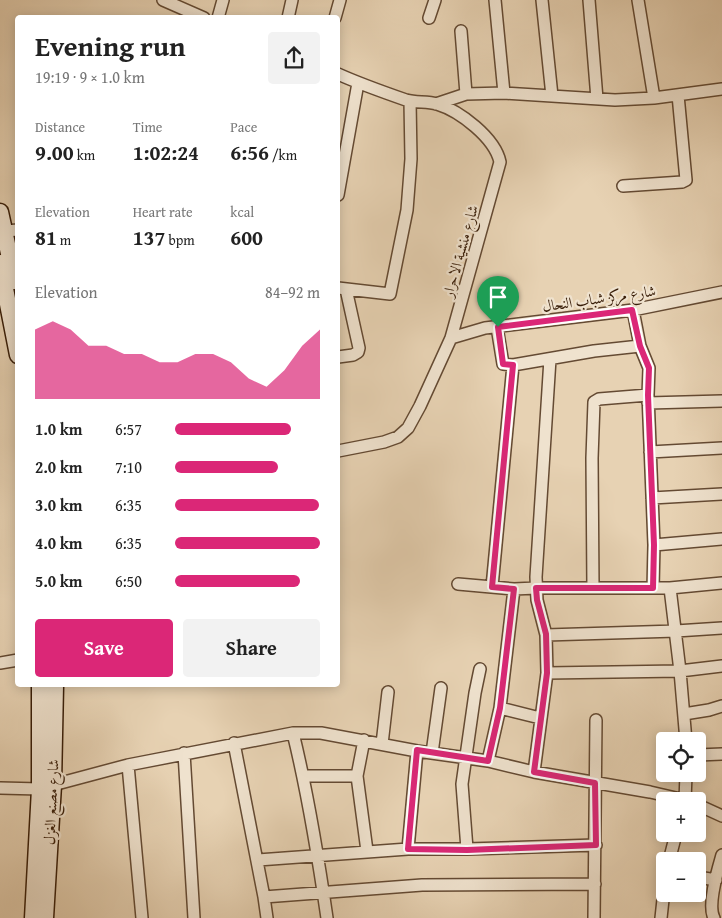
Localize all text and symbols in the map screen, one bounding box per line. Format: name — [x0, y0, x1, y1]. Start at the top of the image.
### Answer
text: Evening run — [35, 25, 186, 66]
button: share — [268, 32, 320, 84]
text: 19:19 · 9 × 1.0 km — [35, 65, 145, 89]
text: Distance — [35, 117, 85, 137]
text: Time — [133, 117, 162, 137]
text: Pace — [230, 117, 257, 137]
text: 9.00 — [35, 137, 74, 168]
text: 1:02:24 — [133, 137, 199, 168]
text: 6:56 — [230, 137, 269, 168]
text: km — [74, 145, 95, 165]
text: /km — [269, 145, 297, 165]
text: Elevation — [35, 202, 90, 222]
text: Heart rate — [133, 202, 193, 222]
text: kcal — [230, 202, 254, 222]
street label: شارع منشية الاحرار — [436, 202, 486, 302]
text: 81 — [35, 222, 57, 253]
text: 137 — [133, 222, 165, 253]
text: 600 — [230, 222, 263, 253]
text: m — [57, 230, 71, 250]
text: bpm — [165, 230, 195, 250]
pin — [477, 276, 519, 327]
text: Elevation — [35, 280, 98, 304]
text: 84–92 m — [265, 280, 320, 304]
street label: شارع مركز شباب النحال — [541, 280, 658, 319]
icon: arrive — [484, 283, 512, 311]
text: 1.0 km — [35, 417, 82, 441]
text: 6:57 — [115, 417, 142, 441]
text: 2.0 km — [35, 455, 82, 479]
text: 7:10 — [115, 455, 142, 479]
text: 3.0 km — [35, 493, 82, 517]
text: 6:35 — [115, 493, 142, 517]
text: 4.0 km — [35, 531, 82, 555]
text: 6:35 — [115, 531, 142, 555]
text: 5.0 km — [35, 569, 82, 593]
text: 6:50 — [115, 569, 142, 593]
button: Save — [35, 619, 173, 677]
button: Share — [183, 619, 320, 677]
map controls — [656, 732, 706, 902]
button: locate — [656, 732, 706, 782]
street label: شارع مصنع الغزل — [38, 759, 68, 846]
button: + — [656, 792, 706, 842]
button: − — [656, 852, 706, 902]

